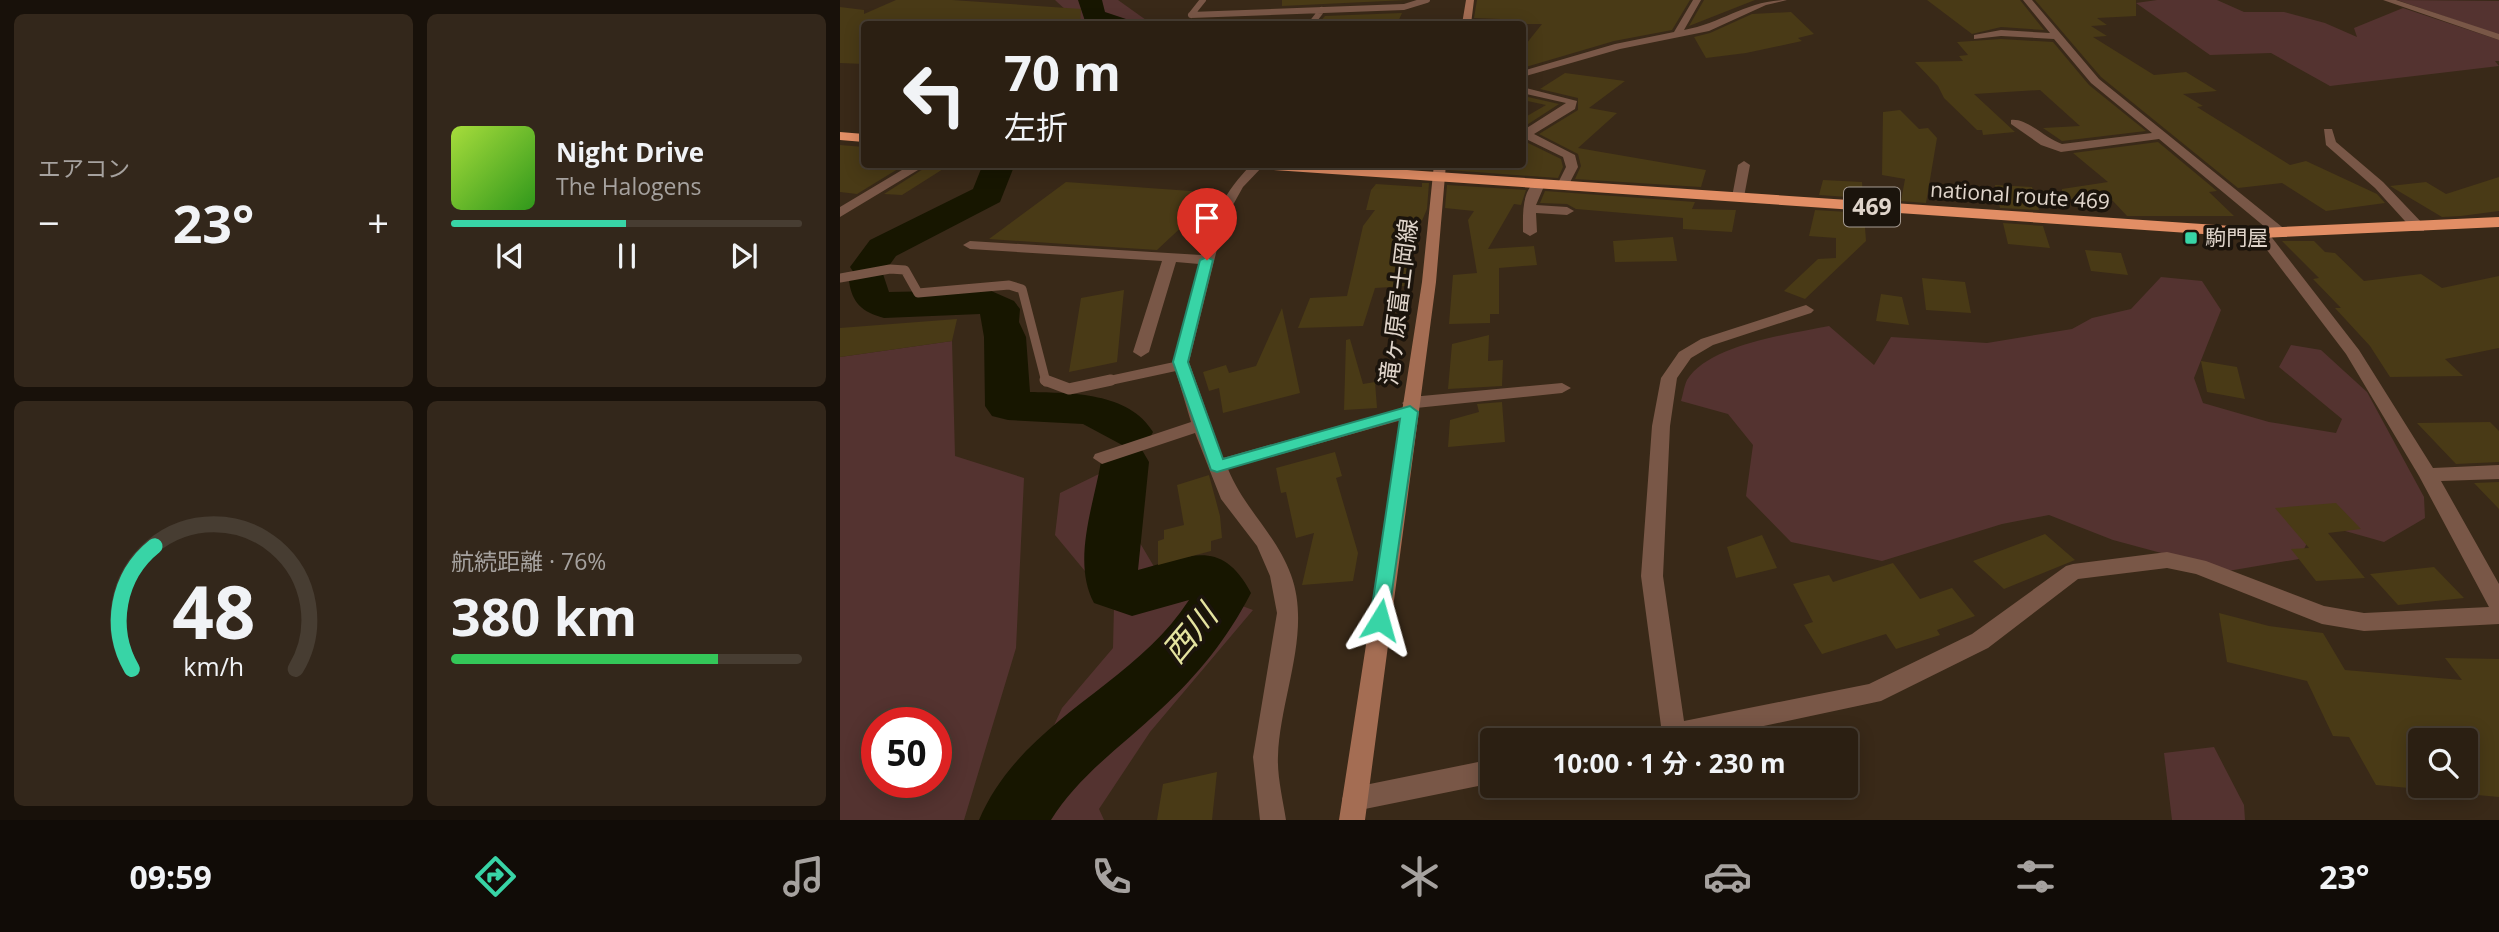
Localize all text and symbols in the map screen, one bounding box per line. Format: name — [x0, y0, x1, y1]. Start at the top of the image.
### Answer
text: 70 m — [1004, 39, 1121, 105]
icon: left — [889, 49, 980, 140]
text: 左折 — [1004, 105, 1068, 148]
text: Night Drive — [556, 134, 704, 170]
text: エアコン — [38, 152, 130, 184]
text: The Halogens — [556, 170, 702, 202]
street label: national route 469 — [1929, 175, 2111, 215]
text: 23° — [173, 187, 254, 258]
pin — [1177, 188, 1237, 260]
road number: 469 — [1844, 188, 1900, 227]
text: − — [38, 196, 60, 248]
text: + — [367, 196, 389, 248]
icon: arrive — [1188, 199, 1226, 237]
street label: 滝ヶ原富士岡線 — [1371, 216, 1424, 387]
place label: 駒門屋 — [2205, 223, 2268, 251]
marker: 駒門屋 — [2183, 230, 2199, 246]
icon: previous — [491, 237, 529, 275]
icon: pause — [608, 237, 646, 275]
icon: next — [725, 237, 763, 275]
text: 航続距離 · 76% — [451, 545, 606, 577]
text: 48 — [172, 562, 255, 661]
text: 380 km — [451, 580, 637, 651]
position arrow — [1343, 583, 1417, 657]
water label: 西川 — [1152, 592, 1228, 671]
text: km/h — [183, 649, 244, 683]
speed limit sign: 50 — [861, 707, 952, 798]
map controls — [2408, 728, 2478, 798]
button: search — [2408, 728, 2478, 798]
text: 10:00 · 1 分 · 230 m — [1552, 745, 1786, 781]
icon: directions — [471, 852, 520, 901]
icon: music — [779, 852, 828, 901]
icon: phone — [1087, 852, 1136, 901]
icon: climate — [1395, 852, 1444, 901]
icon: car — [1703, 852, 1752, 901]
icon: filters — [2011, 852, 2060, 901]
text: 09:59 — [130, 855, 212, 898]
text: 23° — [2319, 855, 2369, 898]

